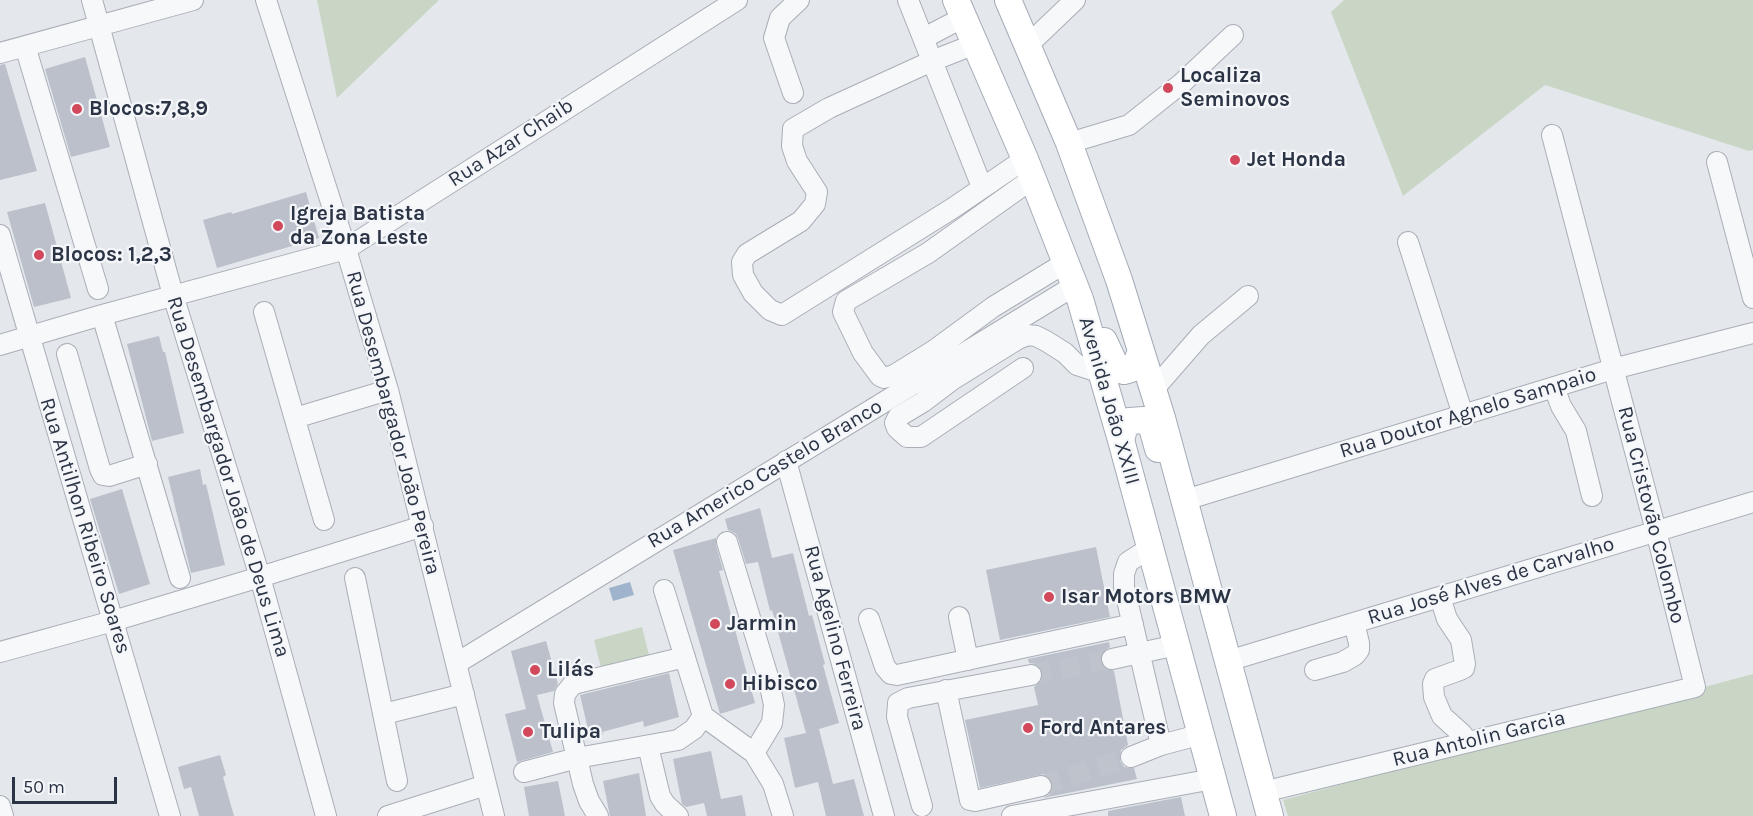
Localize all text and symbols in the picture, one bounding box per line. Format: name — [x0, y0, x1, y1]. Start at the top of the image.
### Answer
place label: Localiza Seminovos — [1180, 63, 1290, 113]
marker: Localiza Seminovos — [1161, 81, 1175, 95]
street label: Rua Azar Chaib — [444, 93, 578, 193]
place label: Blocos:7,8,9 — [89, 96, 208, 122]
marker: Blocos:7,8,9 — [70, 102, 84, 116]
place label: Jet Honda — [1247, 147, 1346, 173]
marker: Jet Honda — [1228, 153, 1242, 167]
place label: Igreja Batista da Zona Leste — [290, 201, 428, 251]
marker: Igreja Batista da Zona Leste — [271, 219, 285, 233]
place label: Blocos: 1,2,3 — [51, 242, 172, 268]
marker: Blocos: 1,2,3 — [32, 248, 46, 262]
street label: Rua Desembargador João Pereira — [340, 268, 446, 578]
street label: Rua Desembargador João de Deus Lima — [161, 293, 295, 661]
street label: Avenida João XXIII — [1073, 314, 1145, 488]
street label: Rua Doutor Agnelo Sampaio — [1336, 362, 1600, 464]
street label: Rua Americo Castelo Branco — [643, 394, 887, 554]
street label: Rua Antilhon Ribeiro Soares — [34, 395, 136, 657]
street label: Rua Cristovão Colombo — [1612, 404, 1690, 626]
street label: Rua José Alves de Carvalho — [1365, 531, 1617, 631]
street label: Rua Agelino Ferreira — [798, 543, 872, 733]
place label: Isar Motors BMW — [1061, 584, 1231, 610]
marker: Isar Motors BMW — [1042, 590, 1056, 604]
place label: Jarmin — [727, 611, 797, 637]
marker: Jarmin — [708, 617, 722, 631]
place label: Lilás — [547, 657, 594, 683]
marker: Lilás — [528, 663, 542, 677]
place label: Hibisco — [742, 671, 818, 697]
marker: Hibisco — [723, 677, 737, 691]
street label: Rua Antolin Garcia — [1390, 705, 1568, 773]
place label: Ford Antares — [1040, 715, 1166, 741]
place label: Tulipa — [540, 719, 601, 745]
marker: Ford Antares — [1021, 721, 1035, 735]
marker: Tulipa — [521, 725, 535, 739]
scale bar — [15, 765, 120, 803]
text: 50 m — [23, 776, 65, 798]

